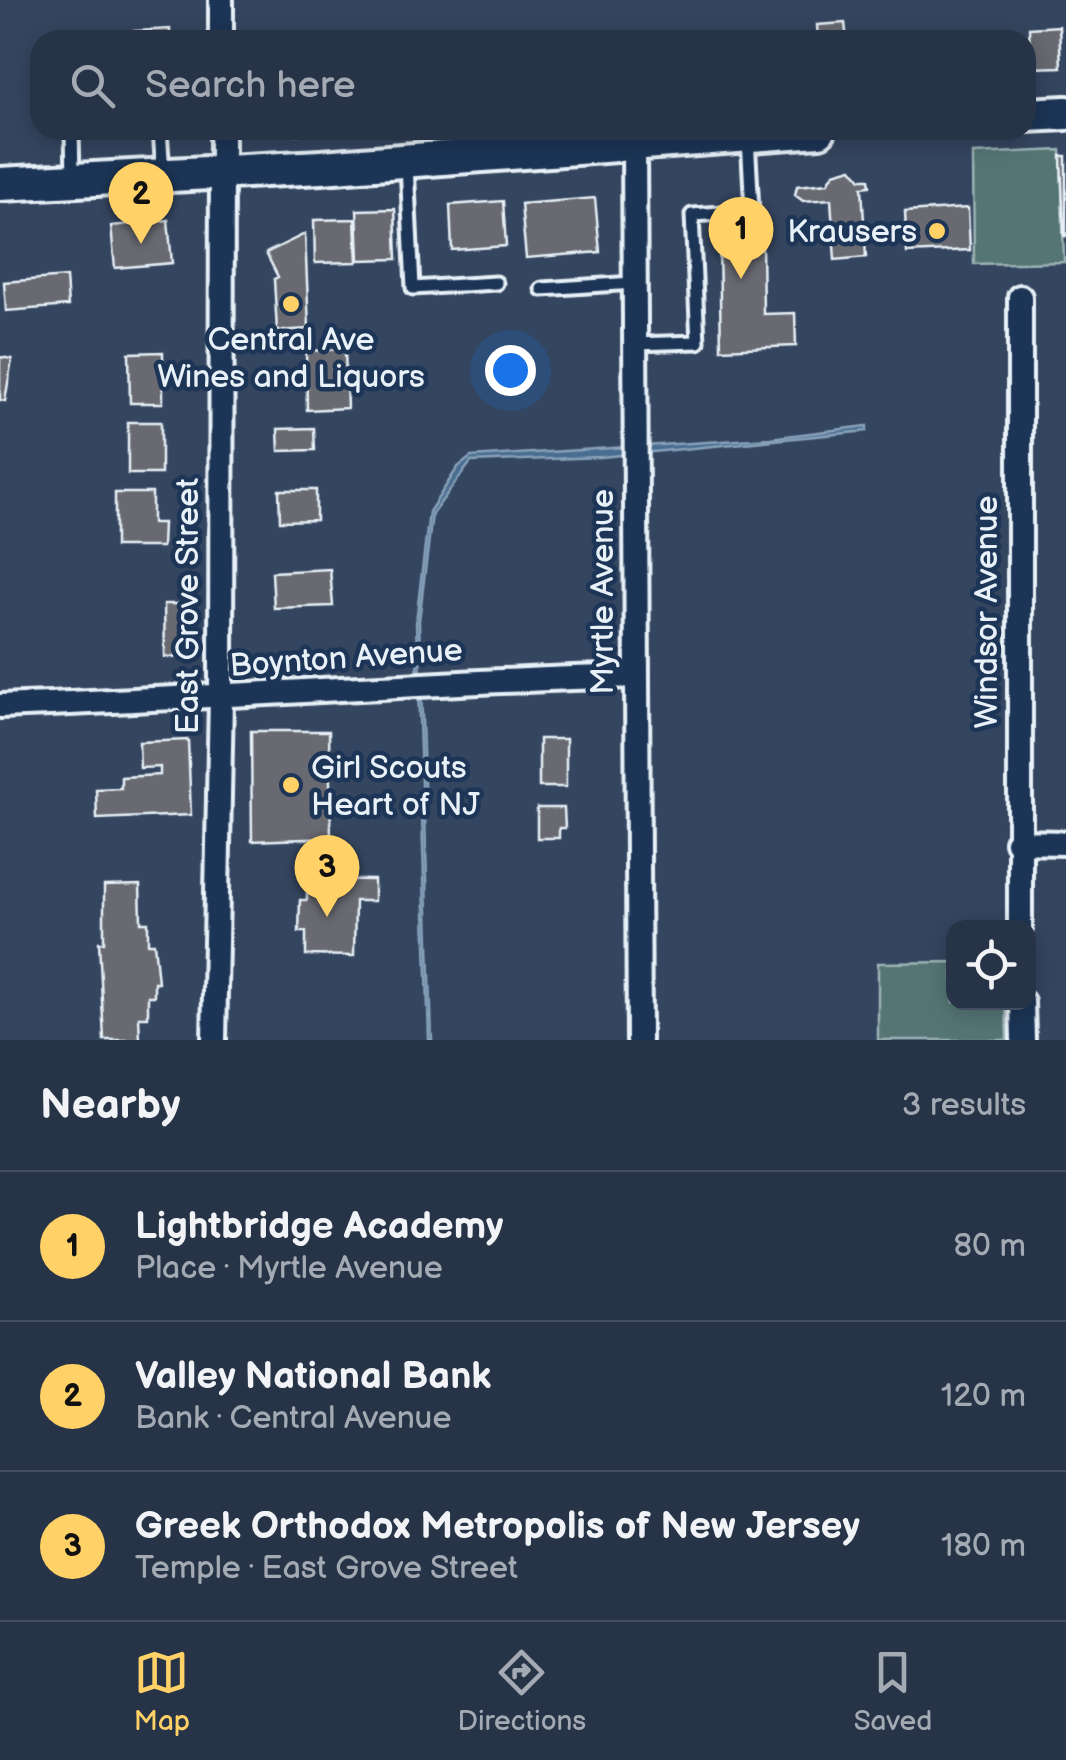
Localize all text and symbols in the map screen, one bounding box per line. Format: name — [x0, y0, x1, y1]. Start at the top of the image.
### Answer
search box — [30, 30, 1036, 140]
icon: search — [65, 58, 120, 113]
text: Search here — [145, 63, 356, 108]
pin: 2 — [108, 162, 174, 244]
pin: 1 — [708, 196, 774, 279]
place label: Krausers — [787, 213, 917, 252]
marker: Krausers — [926, 220, 948, 242]
marker: Central Ave Wines and Liquors — [280, 293, 302, 315]
place label: Central Ave Wines and Liquors — [157, 321, 425, 397]
your location — [485, 345, 536, 396]
street label: East Grove Street — [169, 478, 208, 734]
street label: Myrtle Avenue — [584, 489, 623, 695]
street label: Windsor Avenue — [968, 495, 1007, 729]
street label: Boynton Avenue — [228, 631, 464, 686]
place label: Girl Scouts Heart of NJ — [311, 749, 480, 825]
marker: Girl Scouts Heart of NJ — [280, 774, 302, 796]
pin: 3 — [294, 834, 360, 917]
map controls — [946, 920, 1036, 1010]
button: locate — [946, 920, 1036, 1010]
text: Nearby — [40, 1080, 180, 1131]
text: 3 results — [902, 1086, 1026, 1125]
text: Lightbridge Academy — [135, 1204, 504, 1249]
text: 1 — [66, 1227, 79, 1266]
text: 80 m — [953, 1227, 1026, 1266]
text: Place · Myrtle Avenue — [135, 1249, 443, 1288]
text: Valley National Bank — [135, 1354, 491, 1399]
text: 2 — [63, 1377, 82, 1416]
text: 120 m — [941, 1377, 1026, 1416]
text: Bank · Central Avenue — [135, 1399, 451, 1438]
text: Greek Orthodox Metropolis of New Jersey — [135, 1504, 860, 1549]
text: 3 — [63, 1527, 82, 1566]
text: 180 m — [941, 1527, 1026, 1566]
text: Temple · East Grove Street — [135, 1549, 518, 1588]
tab: Map — [134, 1645, 190, 1738]
tab: Directions — [457, 1645, 586, 1738]
tab: Saved — [854, 1645, 932, 1738]

